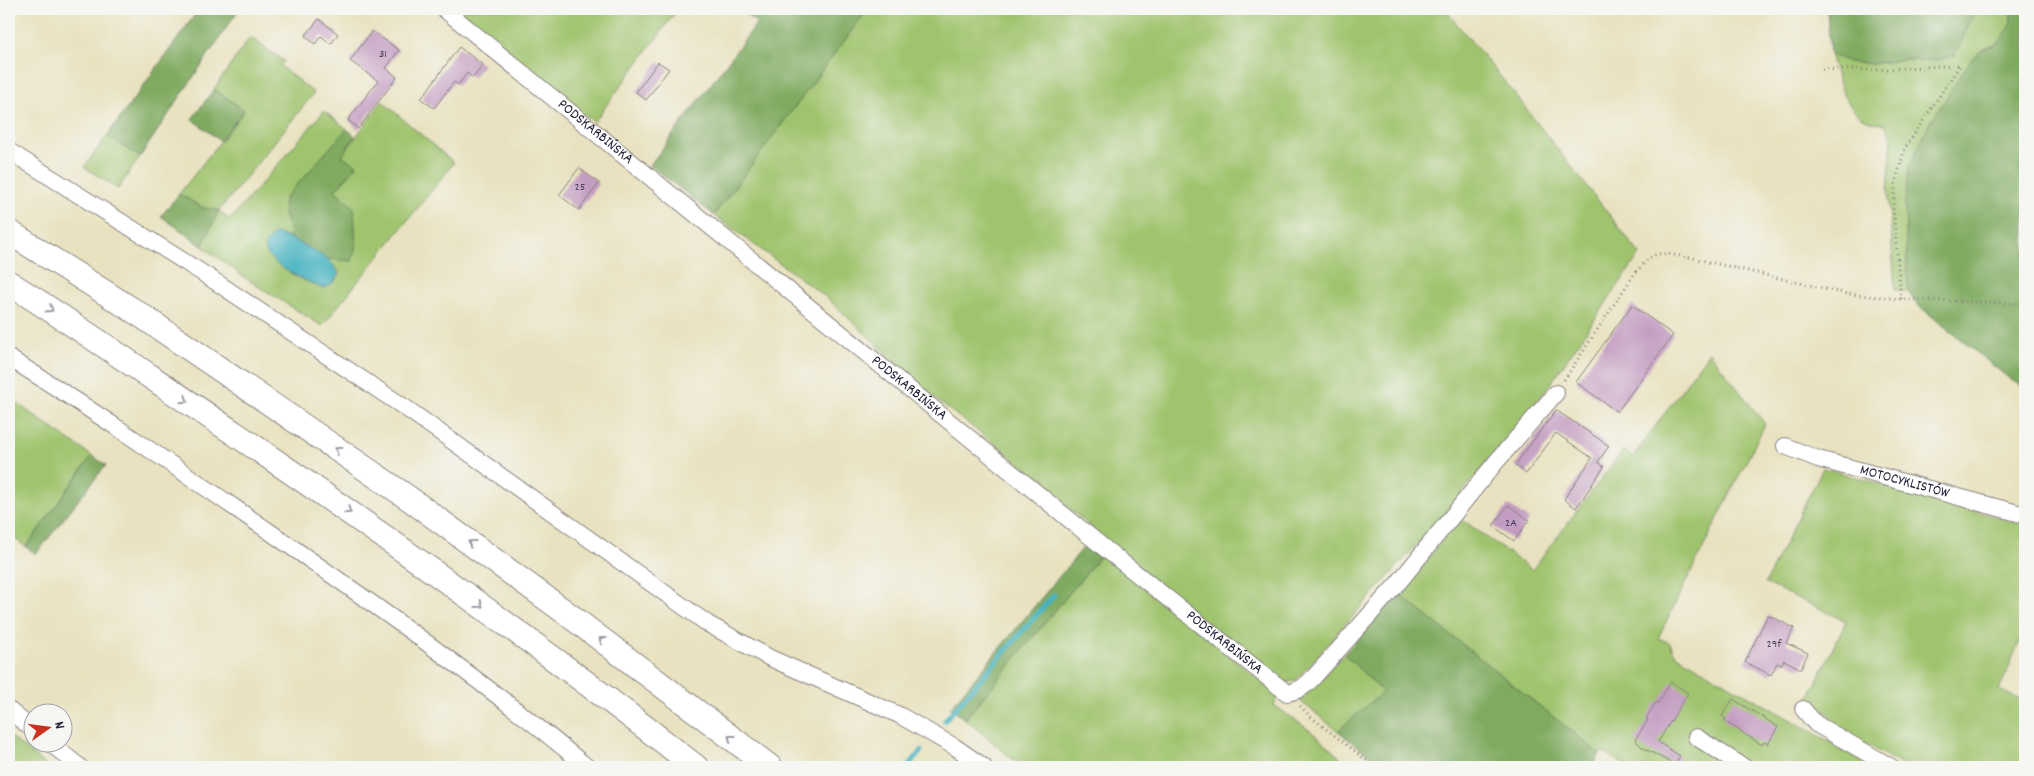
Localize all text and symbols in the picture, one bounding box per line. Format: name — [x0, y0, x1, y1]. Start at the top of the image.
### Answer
house number: 31 — [379, 46, 387, 63]
street label: PODSKARBIŃSKA — [552, 94, 638, 170]
house number: 25 — [575, 179, 585, 196]
one-way arrow — [45, 303, 54, 313]
street label: PODSKARBIŃSKA — [866, 351, 952, 426]
one-way arrow — [179, 394, 189, 403]
one-way arrow — [334, 447, 344, 456]
street label: MOTOCYKLISTÓW — [1857, 460, 1952, 505]
one-way arrow — [343, 505, 352, 514]
house number: 2A — [1505, 515, 1517, 532]
one-way arrow — [468, 541, 477, 549]
one-way arrow — [474, 600, 483, 608]
street label: PODSKARBIŃSKA — [1181, 605, 1267, 680]
house number: 29f — [1767, 636, 1782, 653]
one-way arrow — [599, 637, 608, 645]
north arrow — [22, 704, 72, 754]
text: N — [48, 720, 69, 731]
one-way arrow — [728, 735, 737, 743]

